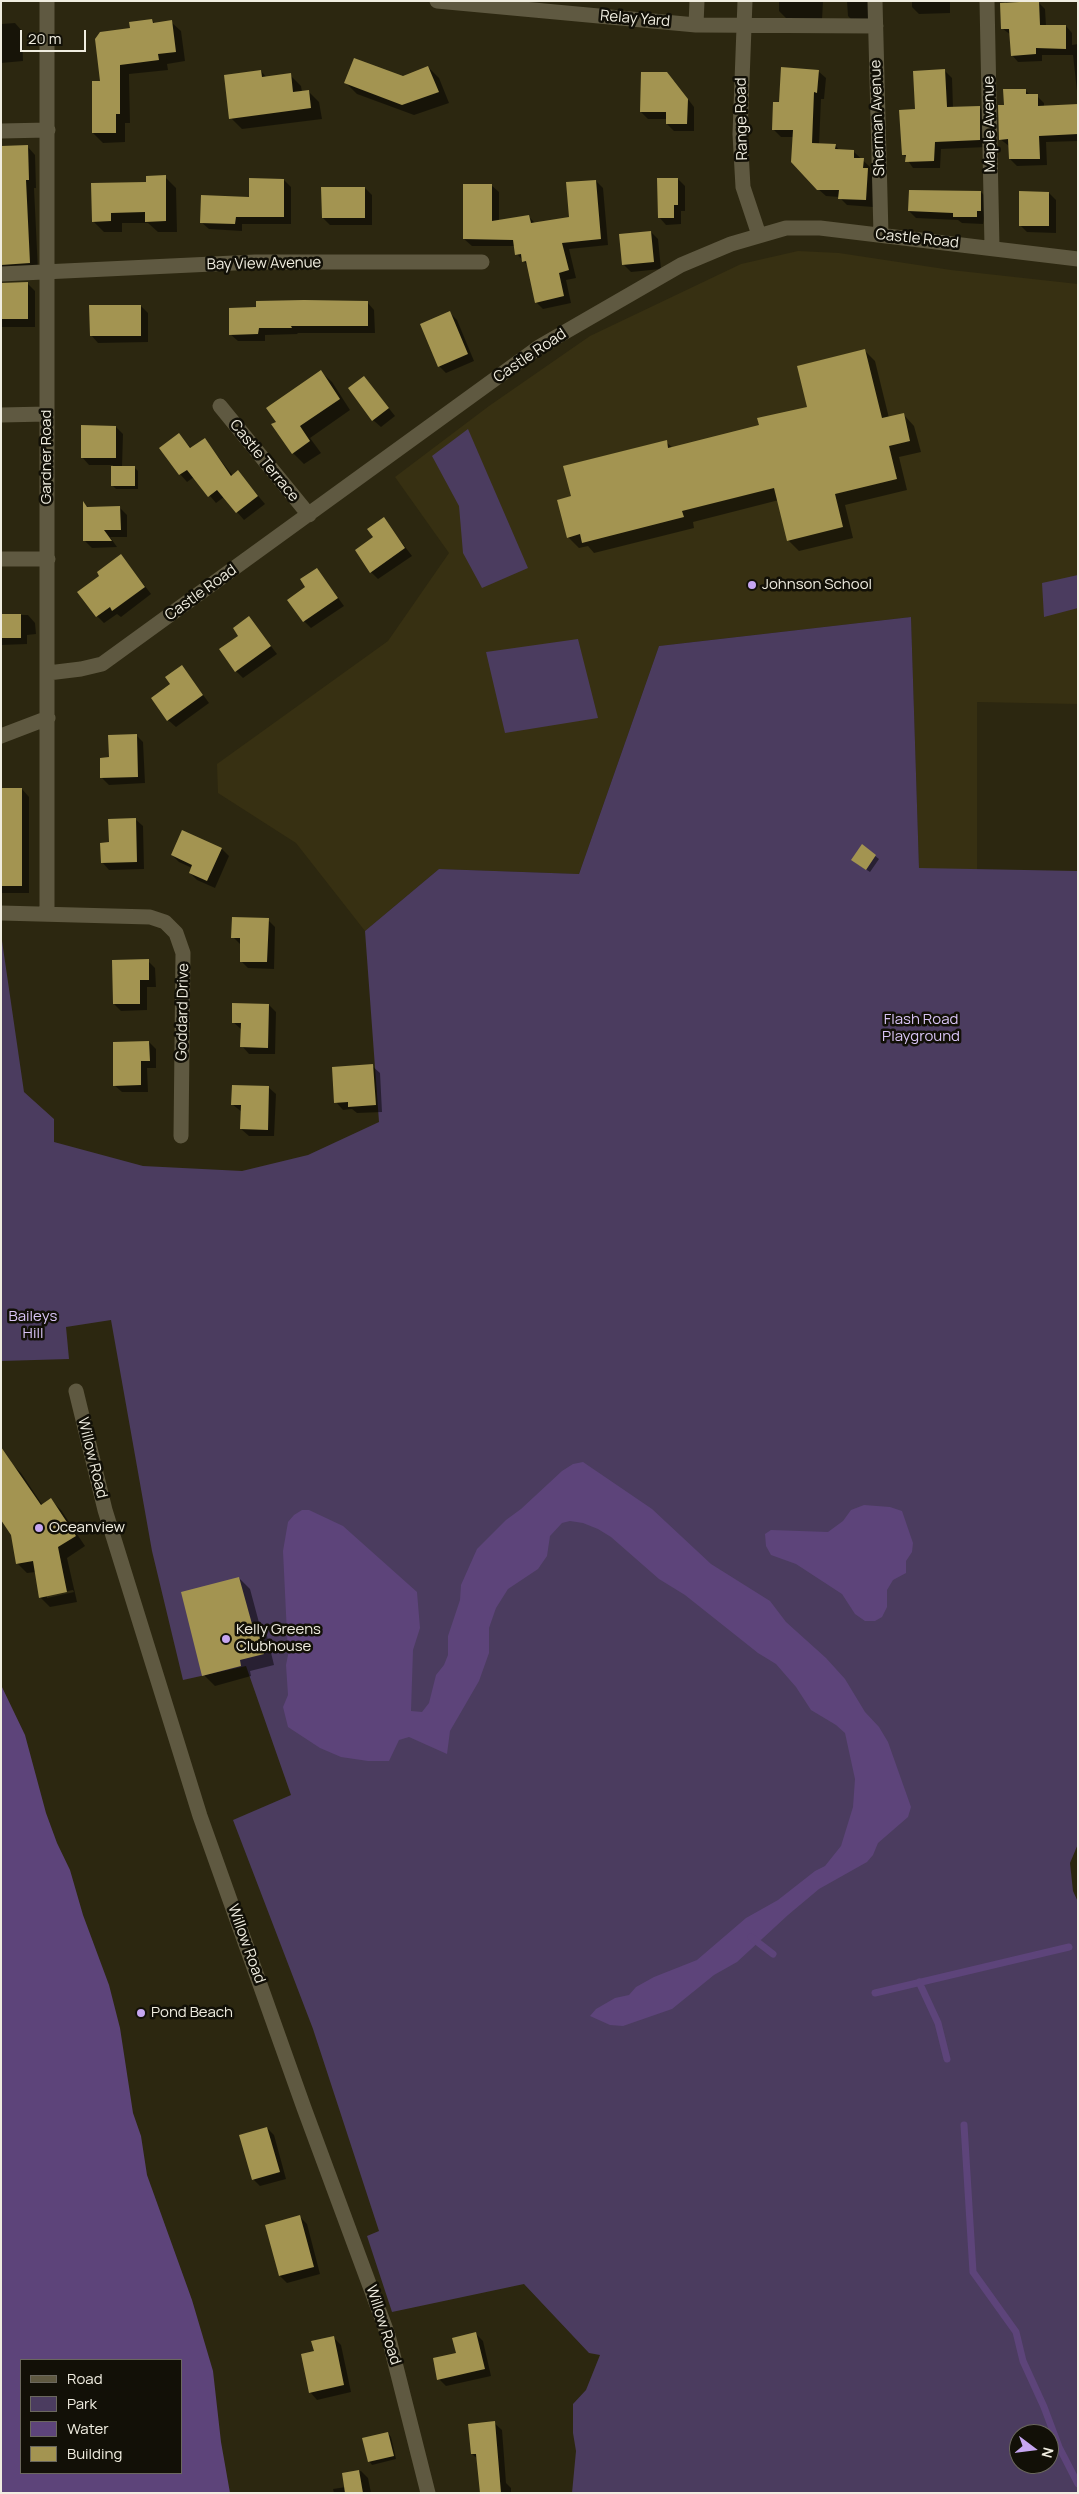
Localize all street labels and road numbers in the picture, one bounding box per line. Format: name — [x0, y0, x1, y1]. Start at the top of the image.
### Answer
street label: Relay Yard — [599, 7, 671, 31]
street label: Sherman Avenue — [867, 59, 889, 177]
street label: Maple Avenue — [980, 76, 1000, 172]
street label: Range Road — [732, 77, 752, 161]
street label: Castle Road — [874, 226, 960, 252]
street label: Bay View Avenue — [207, 254, 321, 274]
street label: Castle Road — [490, 325, 570, 387]
street label: Gardner Road — [38, 410, 56, 504]
street label: Castle Terrace — [225, 416, 303, 506]
street label: Castle Road — [162, 561, 240, 625]
street label: Goddard Drive — [173, 963, 193, 1061]
street label: Willow Road — [73, 1416, 111, 1500]
street label: Willow Road — [223, 1902, 269, 1986]
street label: Willow Road — [362, 2283, 404, 2367]

